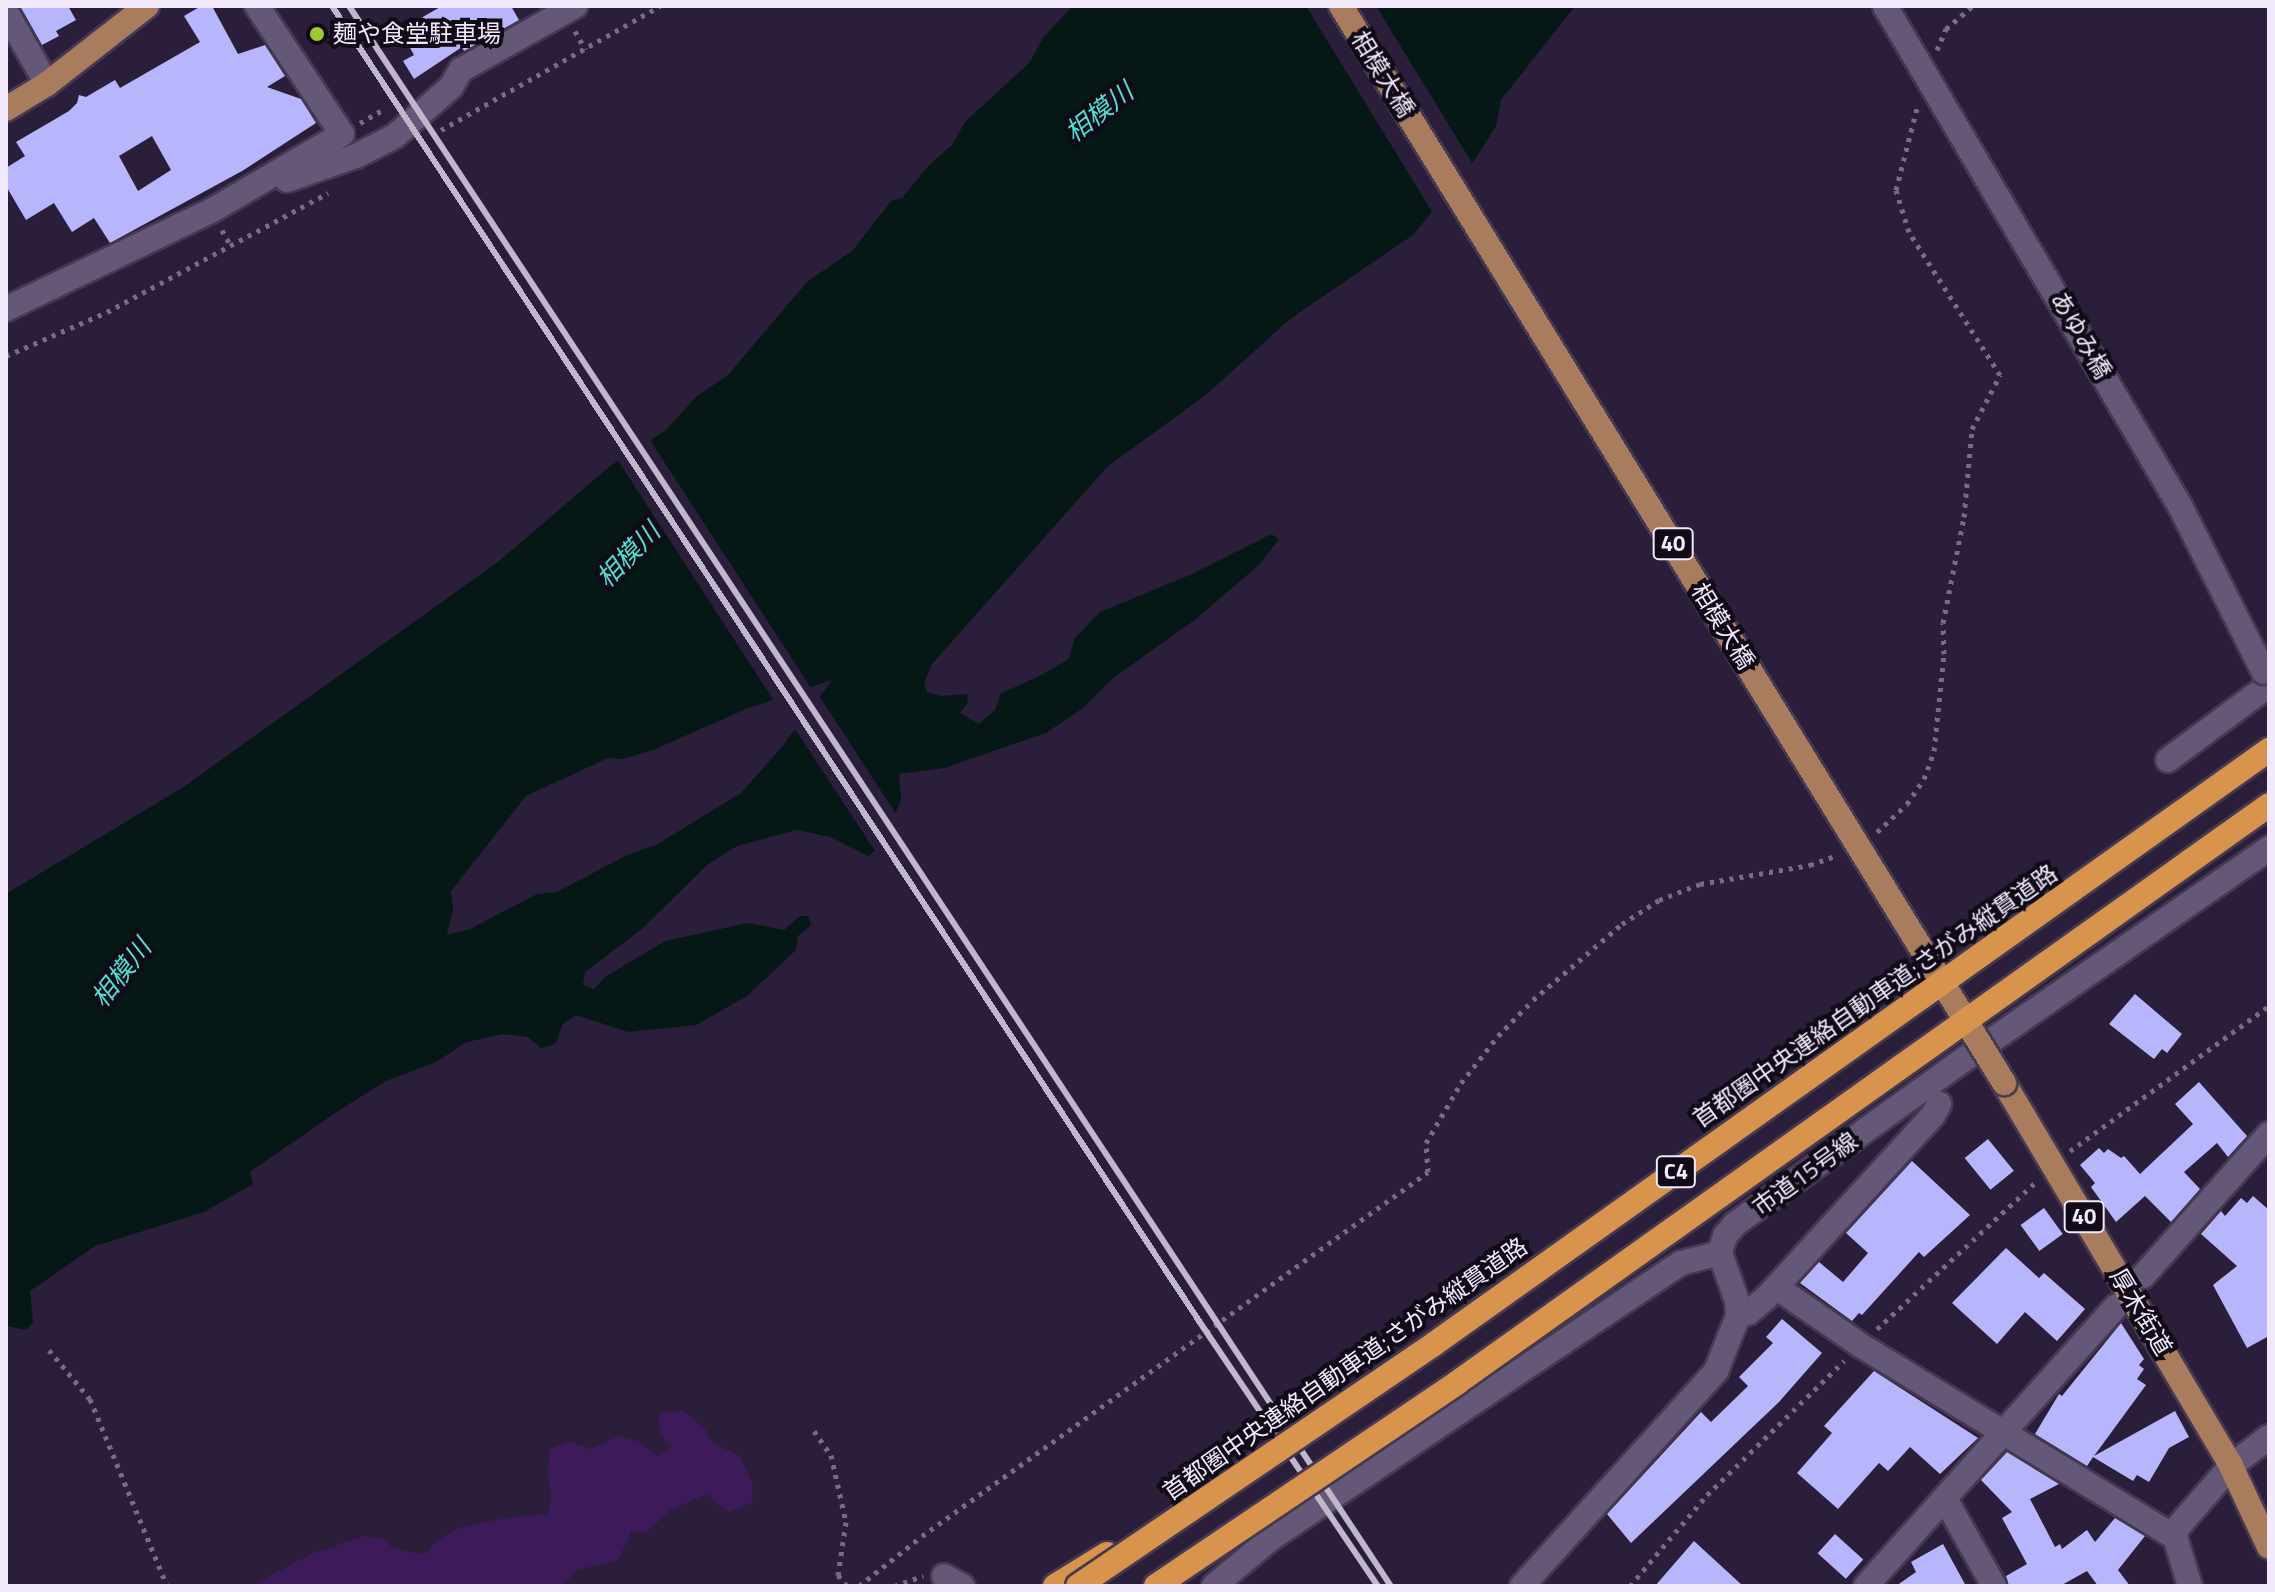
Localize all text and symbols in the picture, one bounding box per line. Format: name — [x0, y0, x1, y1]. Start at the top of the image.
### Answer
place label: 麺や食堂駐車場 — [333, 20, 501, 48]
marker: 麺や食堂駐車場 — [308, 25, 326, 43]
street label: 相模大橋 — [1345, 26, 1421, 122]
water label: 相模川 — [1059, 76, 1139, 148]
street label: あゆみ橋 — [2045, 286, 2117, 384]
water label: 相模川 — [590, 516, 666, 594]
road number: 40 — [1651, 526, 1695, 562]
street label: 相模大橋 — [1685, 578, 1761, 674]
street label: 首都圏中央連絡自動車道;さがみ縦貫道路 — [1687, 859, 2063, 1133]
water label: 相模川 — [85, 933, 157, 1013]
street label: 市道15号線 — [1747, 1126, 1863, 1222]
road number: C4 — [1654, 1154, 1698, 1190]
road number: 40 — [2062, 1199, 2106, 1235]
street label: 首都圏中央連絡自動車道;さがみ縦貫道路 — [1157, 1232, 1533, 1506]
street label: 厚木街道 — [2104, 1263, 2178, 1361]

